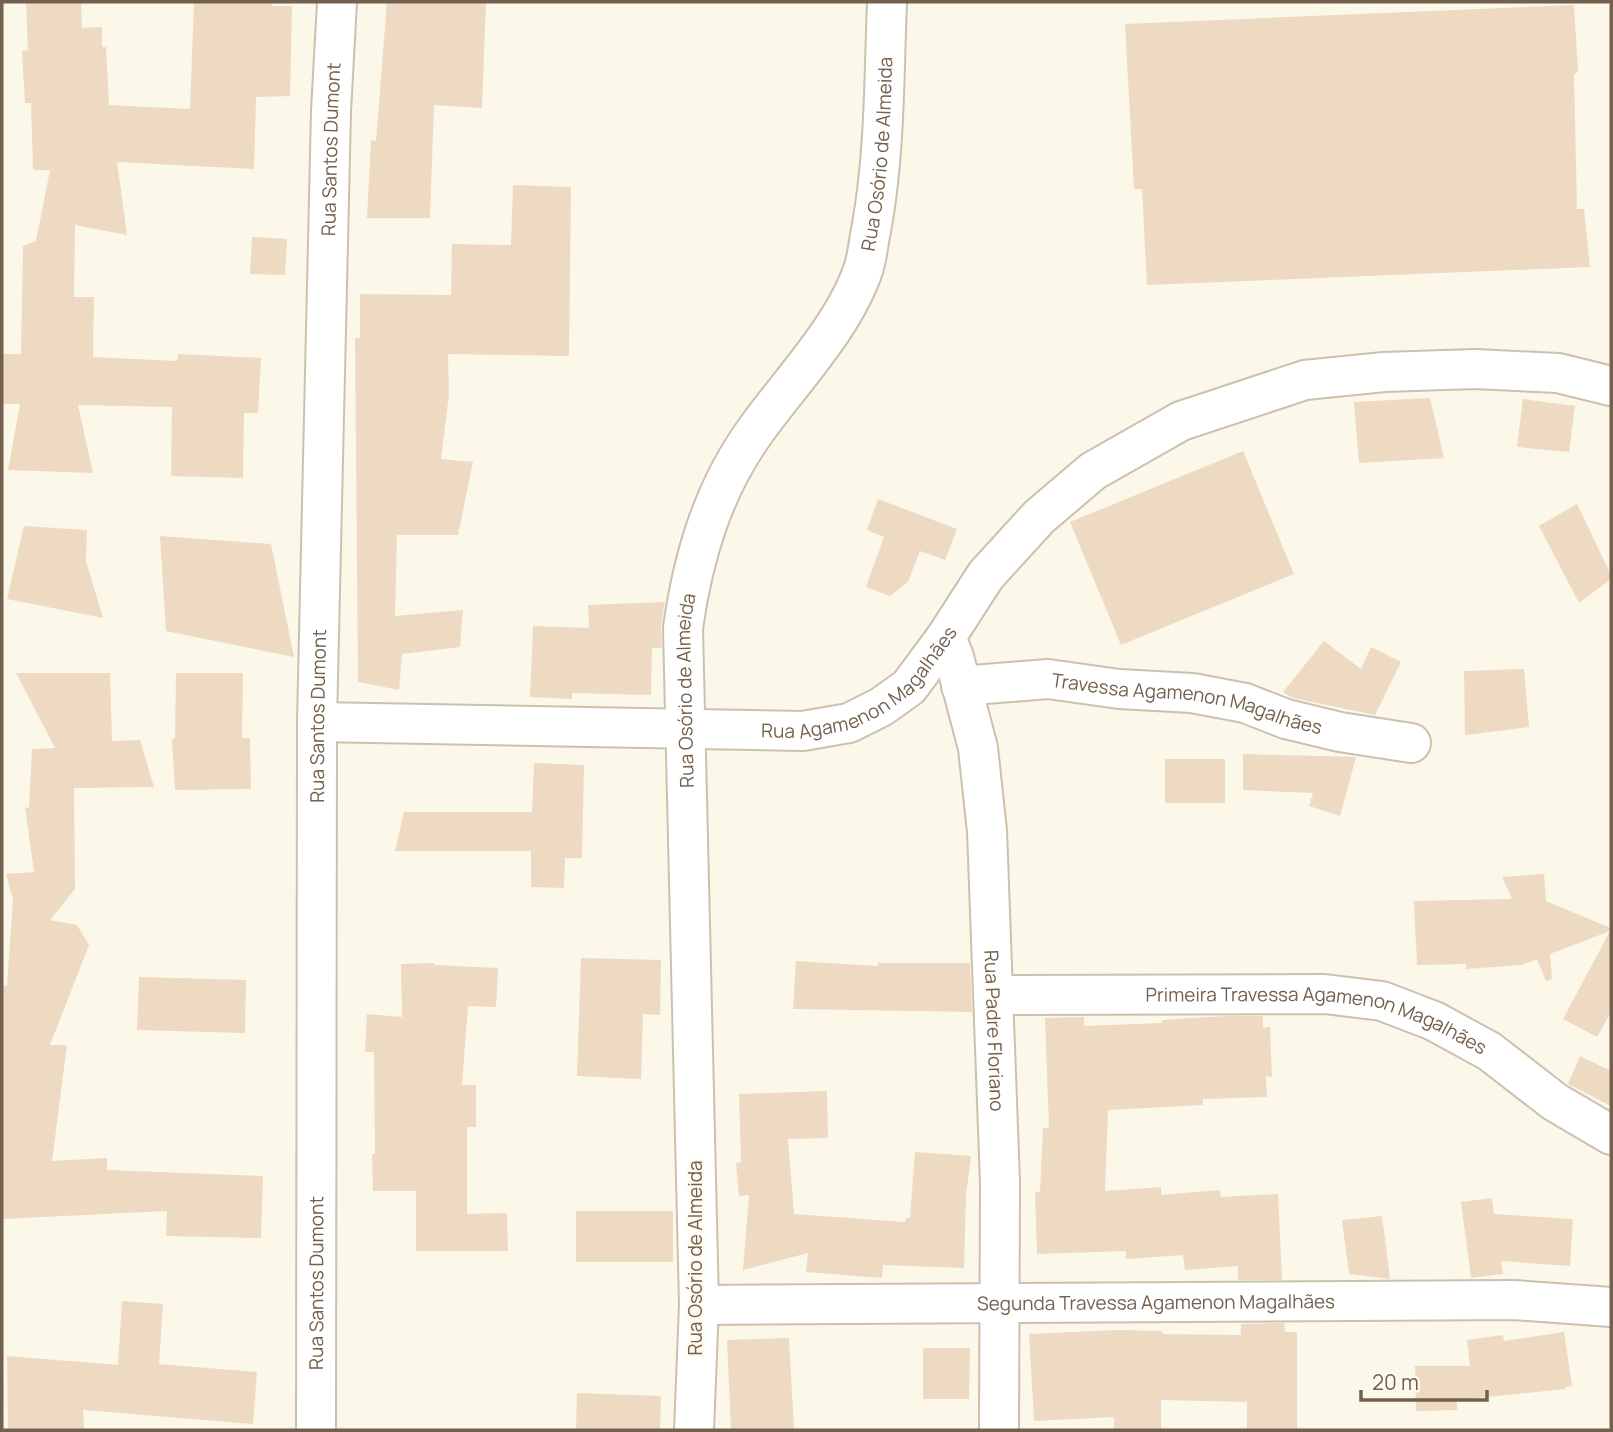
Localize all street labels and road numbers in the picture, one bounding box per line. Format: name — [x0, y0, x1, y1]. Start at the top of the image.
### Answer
street label: Rua Osório de Almeida — [855, 56, 898, 253]
street label: Rua Santos Dumont — [315, 62, 347, 236]
street label: Rua Osório de Almeida — [670, 591, 702, 788]
street label: Rua Agamenon Magalhães — [761, 621, 963, 745]
street label: Rua Santos Dumont — [304, 629, 332, 803]
street label: Travessa Agamenon Magalhães — [1050, 667, 1325, 740]
street label: Rua Padre Floriano — [978, 949, 1010, 1112]
street label: Primeira Travessa Agamenon Magalhães — [1145, 981, 1492, 1060]
street label: Rua Osório de Almeida — [682, 1161, 708, 1355]
street label: Rua Santos Dumont — [303, 1196, 329, 1370]
street label: Segunda Travessa Agamenon Magalhães — [977, 1288, 1335, 1316]

